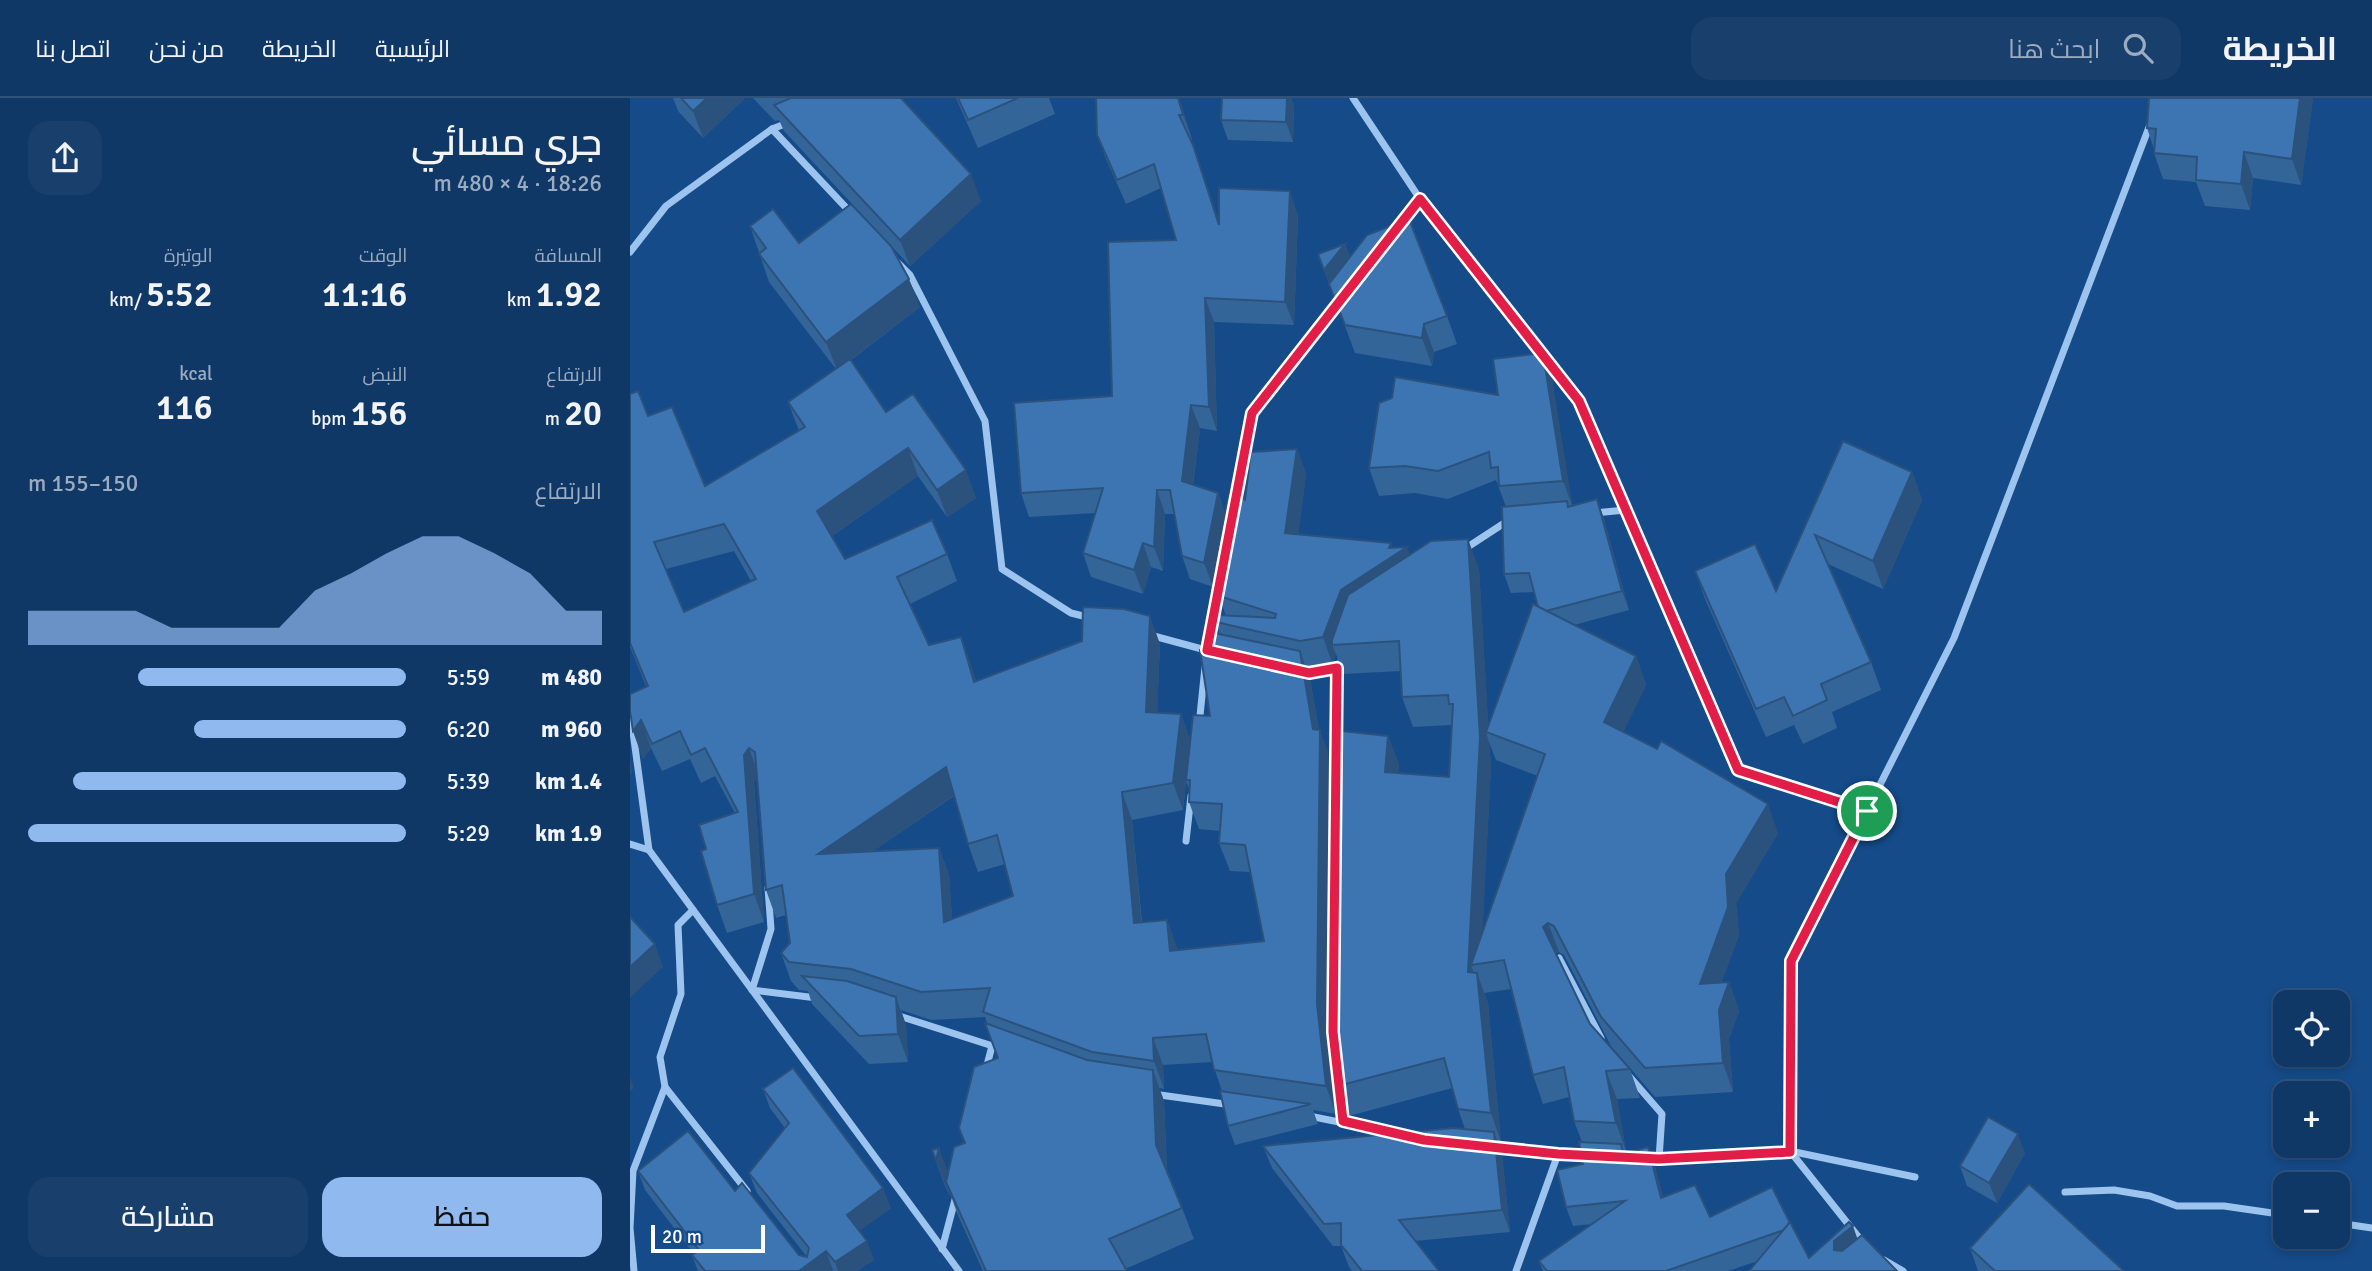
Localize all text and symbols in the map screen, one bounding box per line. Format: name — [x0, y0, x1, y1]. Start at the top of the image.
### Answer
search box — [1691, 17, 2181, 80]
icon: search — [2119, 29, 2157, 67]
text: الخريطة — [2223, 29, 2337, 70]
text: اتصل بنا — [35, 34, 111, 64]
text: من نحن — [149, 34, 224, 64]
text: الخريطة — [262, 34, 337, 64]
text: الرئيسية — [375, 34, 450, 64]
text: ابحث هنا — [2008, 34, 2101, 66]
text: جري مسائي — [411, 119, 602, 166]
button: share — [28, 121, 102, 195]
text: 18:26 · 4 × 480 m — [433, 169, 602, 198]
text: الوتيرة — [164, 244, 213, 268]
text: الوقت — [359, 244, 407, 268]
text: المسافة — [534, 244, 602, 268]
text: 5:52 — [146, 273, 213, 316]
text: 11:16 — [322, 273, 407, 316]
text: 1.92 — [536, 273, 602, 316]
text: /km — [109, 288, 146, 312]
text: km — [507, 288, 536, 312]
text: kcal — [179, 362, 213, 386]
text: النبض — [363, 363, 407, 387]
text: الارتفاع — [546, 363, 602, 387]
text: 116 — [156, 386, 213, 429]
text: 156 — [351, 392, 407, 435]
text: 20 — [564, 392, 602, 435]
text: bpm — [311, 407, 351, 431]
text: m — [545, 407, 564, 431]
text: 150–155 m — [28, 469, 138, 498]
text: الارتفاع — [535, 477, 602, 506]
text: 5:59 — [447, 663, 490, 692]
text: 480 m — [541, 663, 602, 692]
text: 6:20 — [447, 715, 490, 744]
text: 960 m — [541, 715, 602, 744]
text: 5:39 — [447, 767, 490, 796]
text: 1.4 km — [535, 767, 602, 796]
pin — [1837, 781, 1897, 841]
icon: arrive — [1848, 792, 1886, 830]
text: 5:29 — [447, 819, 490, 848]
text: 1.9 km — [535, 819, 602, 848]
map controls — [2273, 990, 2350, 1249]
button: locate — [2273, 990, 2350, 1067]
button: + — [2273, 1081, 2350, 1158]
button: − — [2273, 1172, 2350, 1249]
button: مشاركة — [28, 1177, 308, 1257]
button: حفظ — [322, 1177, 602, 1257]
scale bar — [651, 1222, 765, 1254]
text: 20 m — [662, 1225, 702, 1249]

